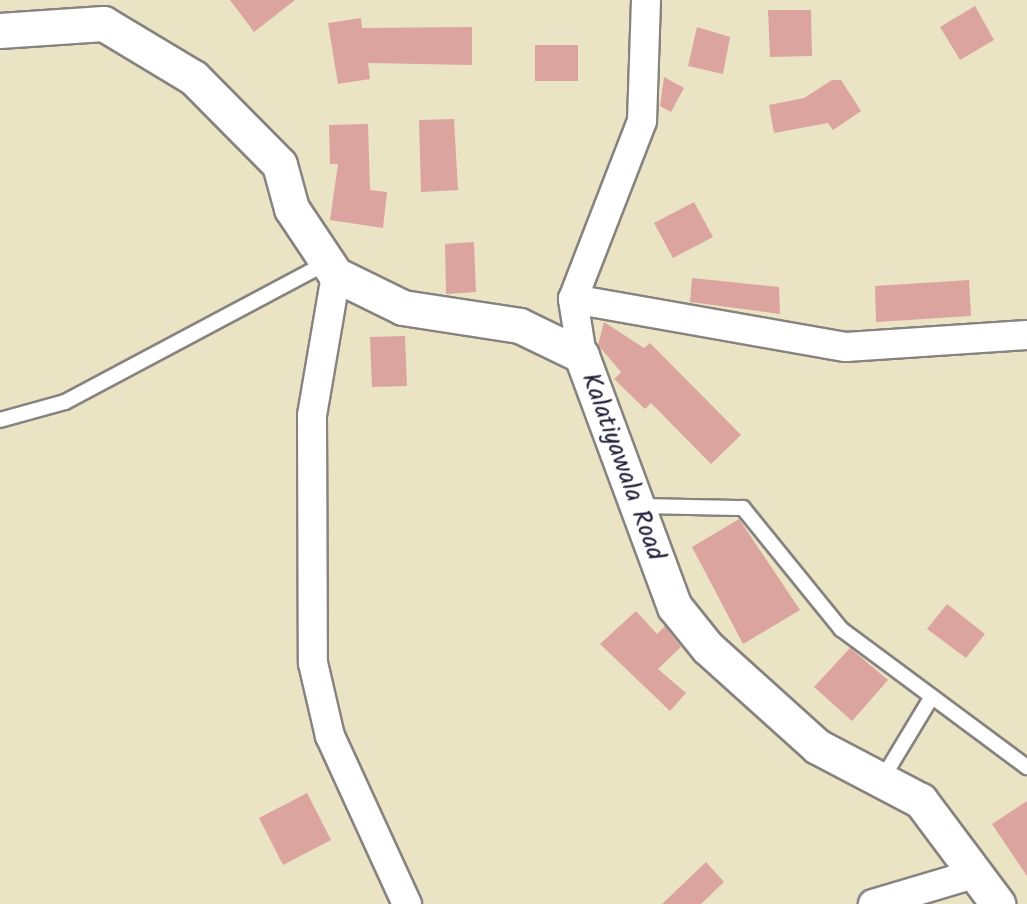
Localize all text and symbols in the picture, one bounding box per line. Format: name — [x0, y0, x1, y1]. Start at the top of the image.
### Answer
street label: Kalatiyawala Road — [574, 369, 670, 565]

